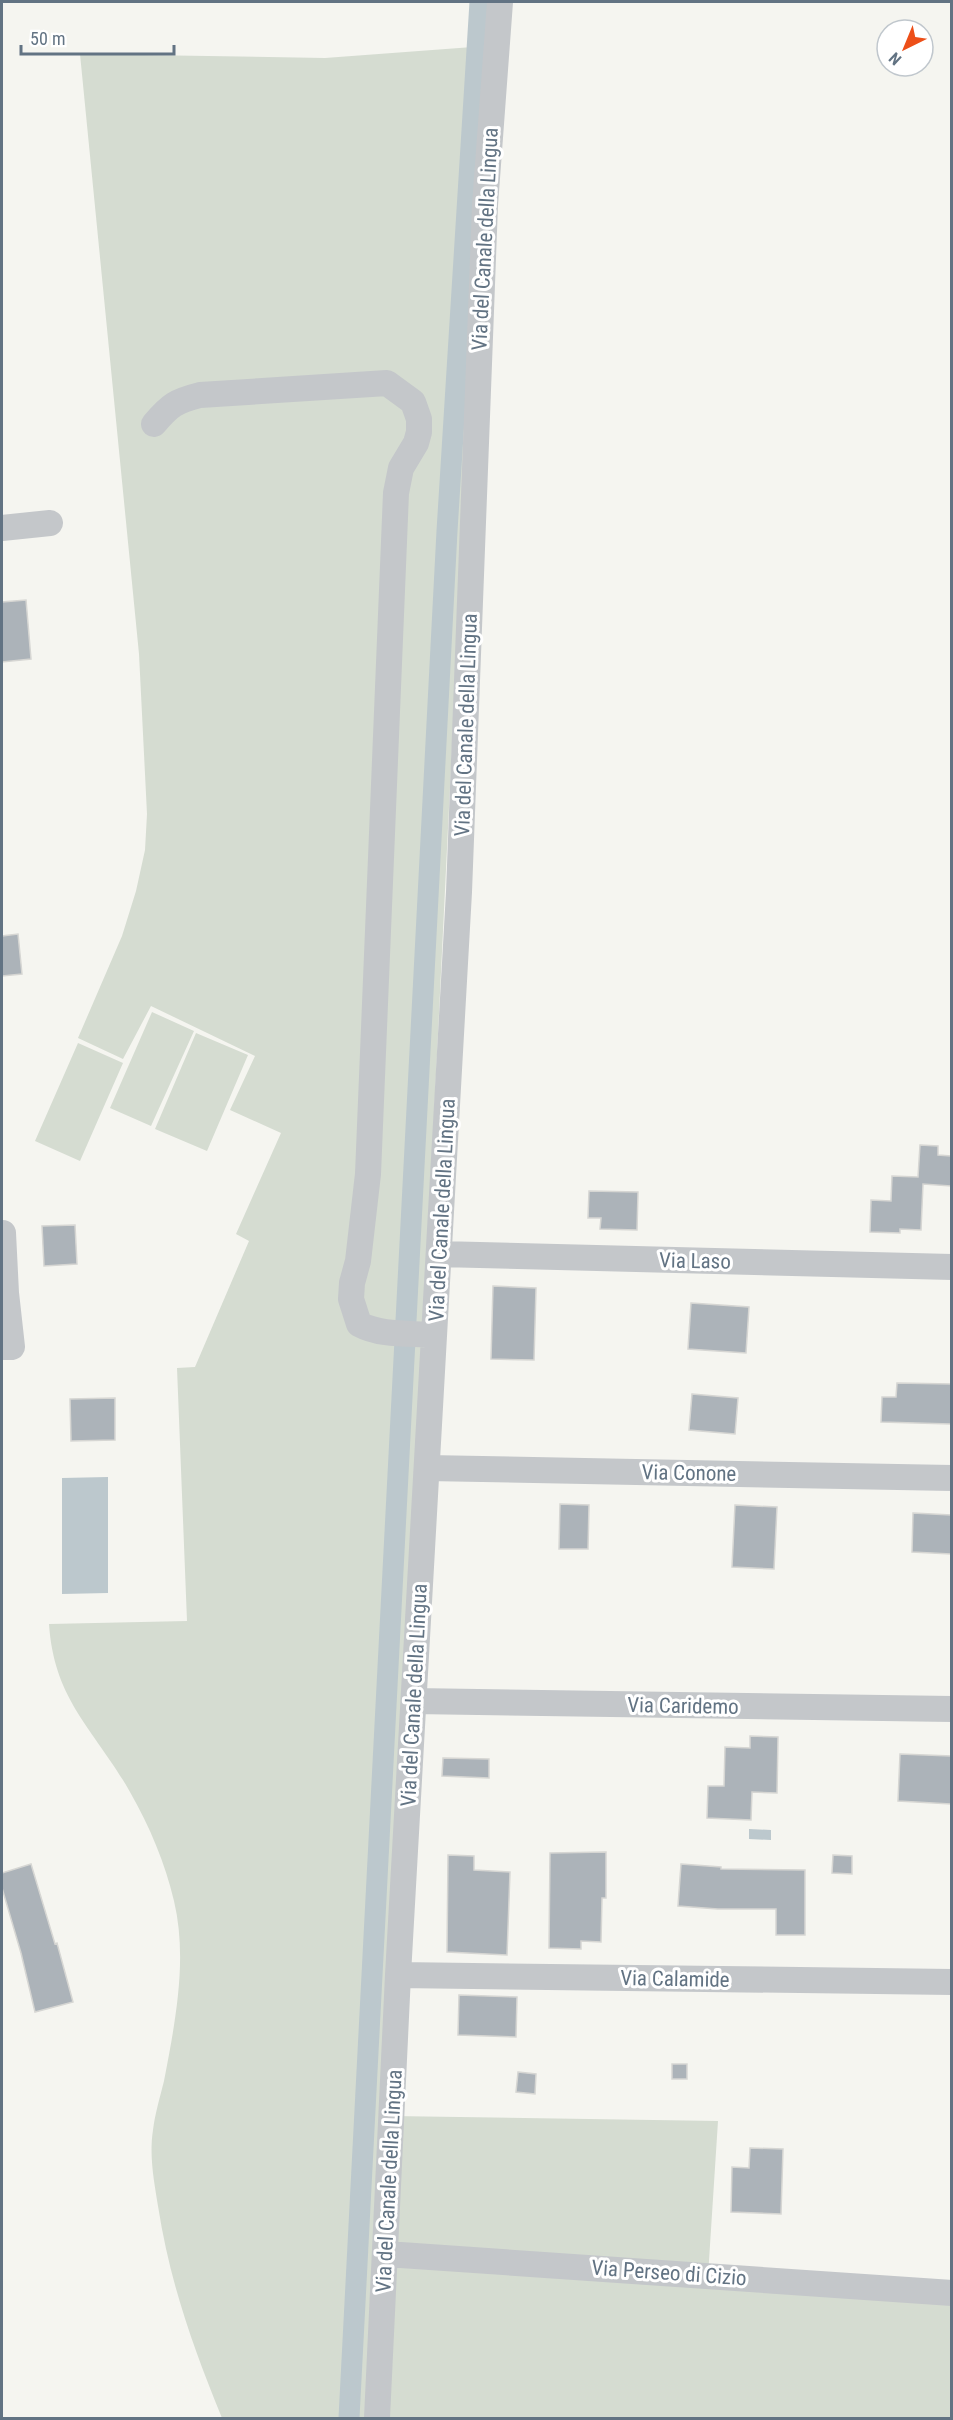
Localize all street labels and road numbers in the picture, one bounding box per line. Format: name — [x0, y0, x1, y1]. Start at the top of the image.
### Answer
street label: Via del Canale della Lingua — [467, 127, 503, 351]
street label: Via del Canale della Lingua — [450, 613, 482, 837]
street label: Via del Canale della Lingua — [424, 1098, 460, 1322]
street label: Via Laso — [659, 1248, 731, 1274]
street label: Via Conone — [641, 1460, 737, 1486]
street label: Via del Canale della Lingua — [396, 1583, 432, 1807]
street label: Via Caridemo — [627, 1693, 739, 1719]
street label: Via Calamide — [620, 1966, 730, 1992]
street label: Via del Canale della Lingua — [371, 2069, 407, 2293]
street label: Via Perseo di Cizio — [591, 2256, 747, 2290]

